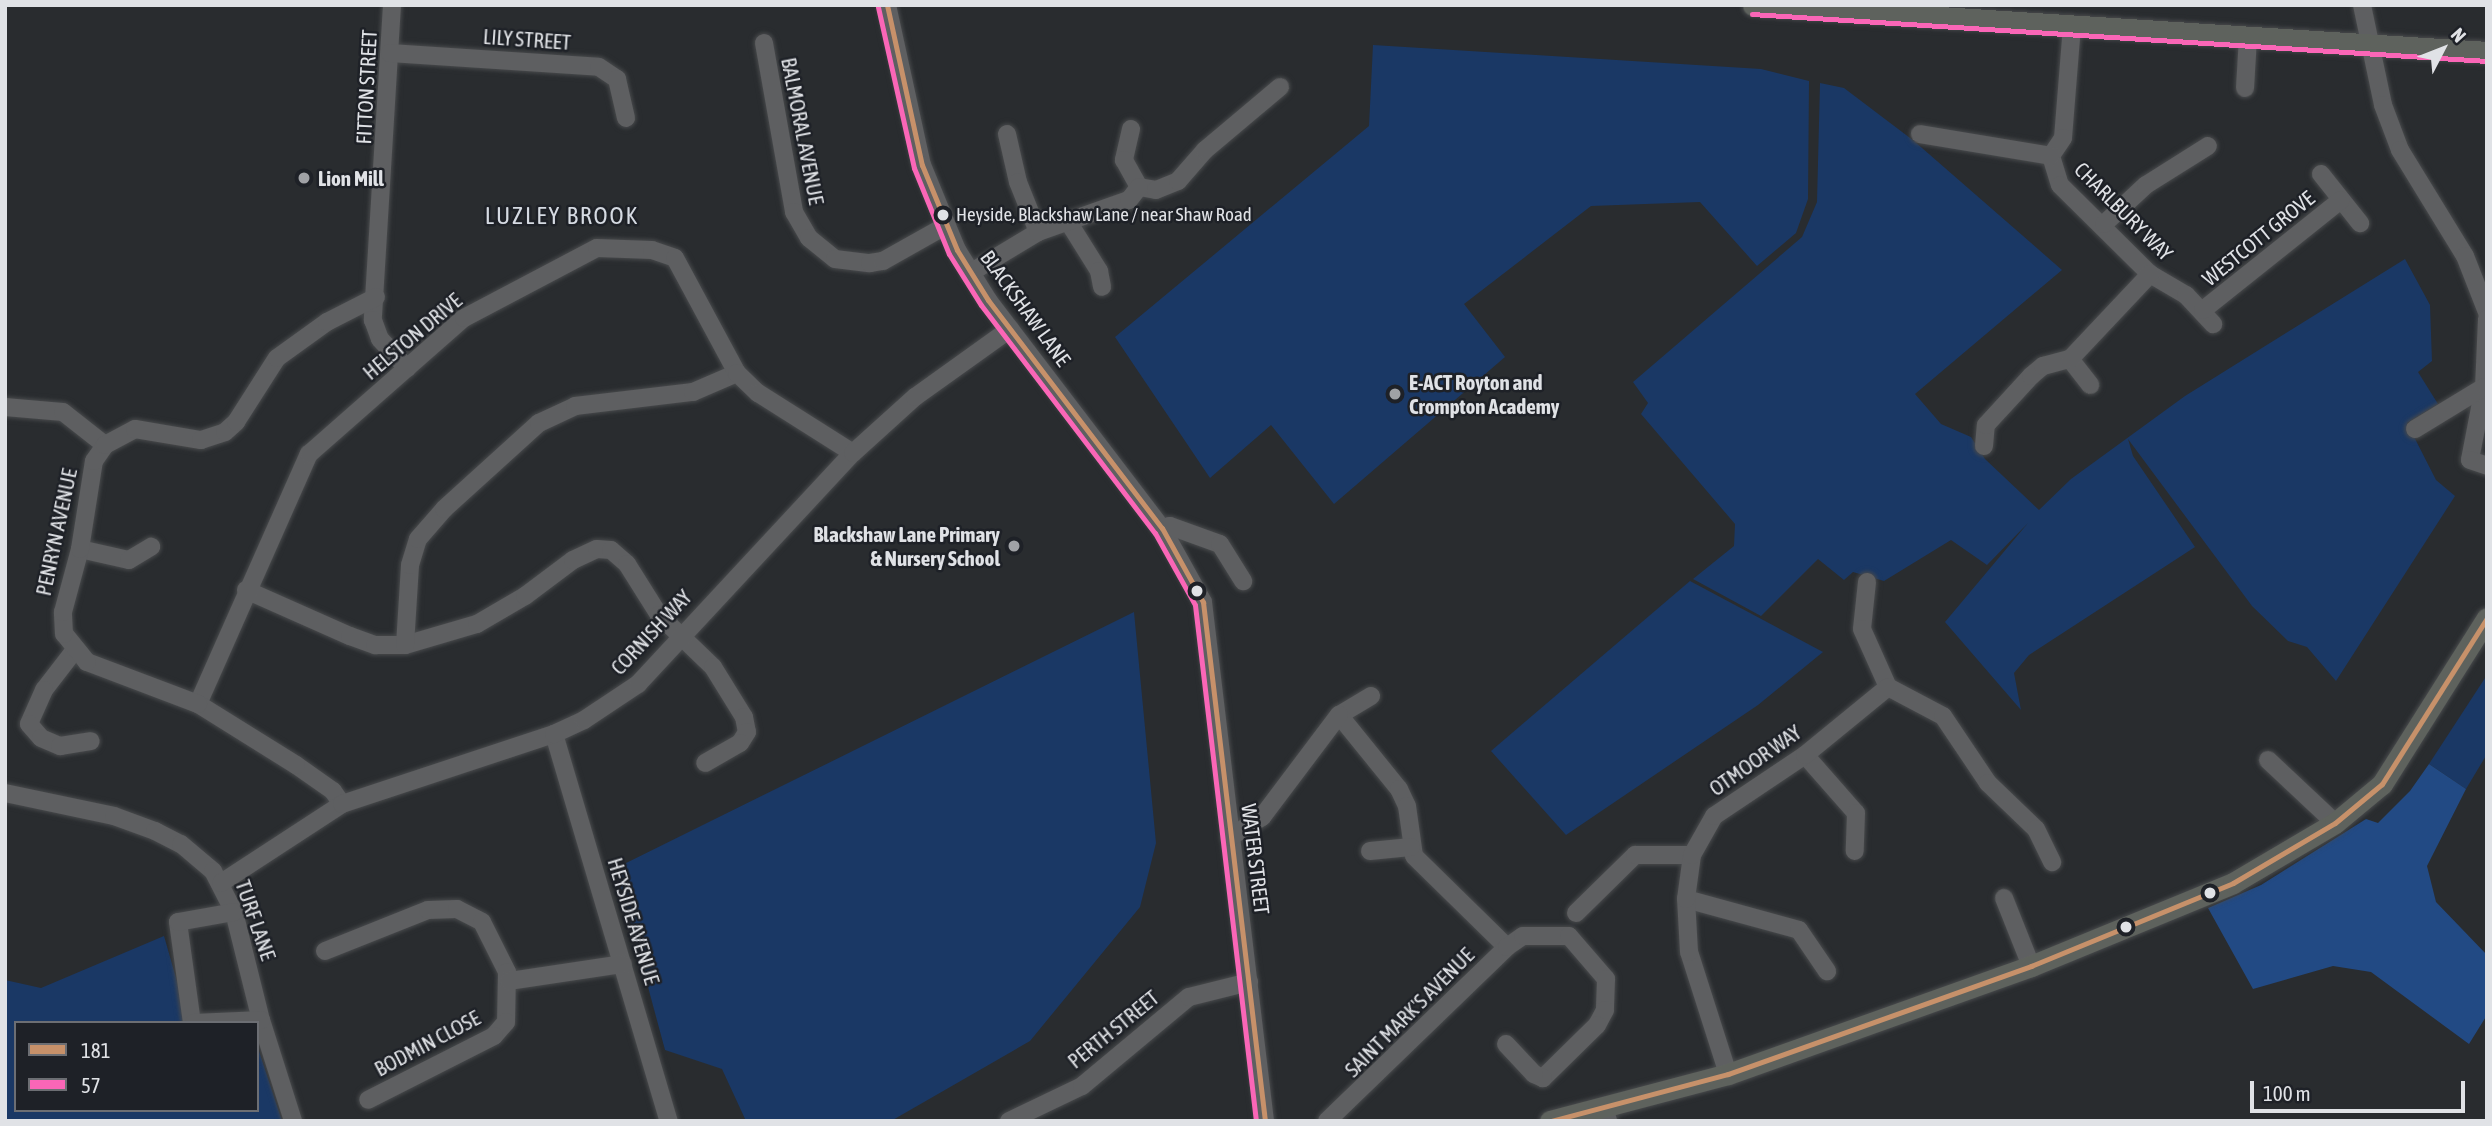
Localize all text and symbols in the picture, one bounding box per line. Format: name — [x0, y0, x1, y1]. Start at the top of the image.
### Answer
north arrow — [2408, 14, 2478, 84]
street label: LILY STREET — [482, 23, 572, 55]
text: N — [2447, 23, 2471, 46]
street label: FITTON STREET — [350, 29, 382, 145]
street label: BALMORAL AVENUE — [776, 55, 830, 207]
street label: CHARLBURY WAY — [2070, 157, 2178, 265]
place label: Lion Mill — [318, 165, 384, 191]
marker: Lion Mill — [296, 170, 312, 186]
street label: WESTCOTT GROVE — [2197, 185, 2319, 291]
district label: LUZLEY BROOK — [486, 202, 638, 230]
place label: Heyside, Blackshaw Lane / near Shaw Road — [956, 204, 1252, 226]
marker: Heyside, Blackshaw Lane / near Shaw Road — [936, 208, 950, 222]
street label: BLACKSHAW LANE — [976, 245, 1076, 371]
street label: HELSTON DRIVE — [357, 287, 467, 385]
place label: E-ACT Royton and Crompton Academy — [1409, 369, 1559, 419]
marker: E-ACT Royton and Crompton Academy — [1387, 386, 1403, 402]
street label: PENRYN AVENUE — [30, 466, 82, 598]
place label: Blackshaw Lane Primary & Nursery School — [813, 521, 1000, 571]
marker: Blackshaw Lane Primary & Nursery School — [1006, 538, 1022, 554]
street label: CORNISH WAY — [605, 584, 697, 680]
unlabelled marker — [1190, 584, 1204, 598]
street label: OTMOOR WAY — [1704, 719, 1806, 801]
street label: WATER STREET — [1237, 802, 1275, 916]
street label: HEYSIDE AVENUE — [603, 855, 665, 987]
street label: TURF LANE — [231, 877, 281, 963]
unlabelled marker — [2203, 886, 2217, 900]
unlabelled marker — [2119, 920, 2133, 934]
street label: SAINT MARK'S AVENUE — [1339, 942, 1479, 1082]
street label: PERTH STREET — [1062, 985, 1164, 1073]
street label: BODMIN CLOSE — [370, 1005, 484, 1081]
legend — [14, 1021, 259, 1112]
text: 181 — [81, 1038, 111, 1062]
scale bar — [2254, 1066, 2469, 1110]
text: 57 — [81, 1073, 101, 1097]
text: 100 m — [2263, 1081, 2311, 1105]

